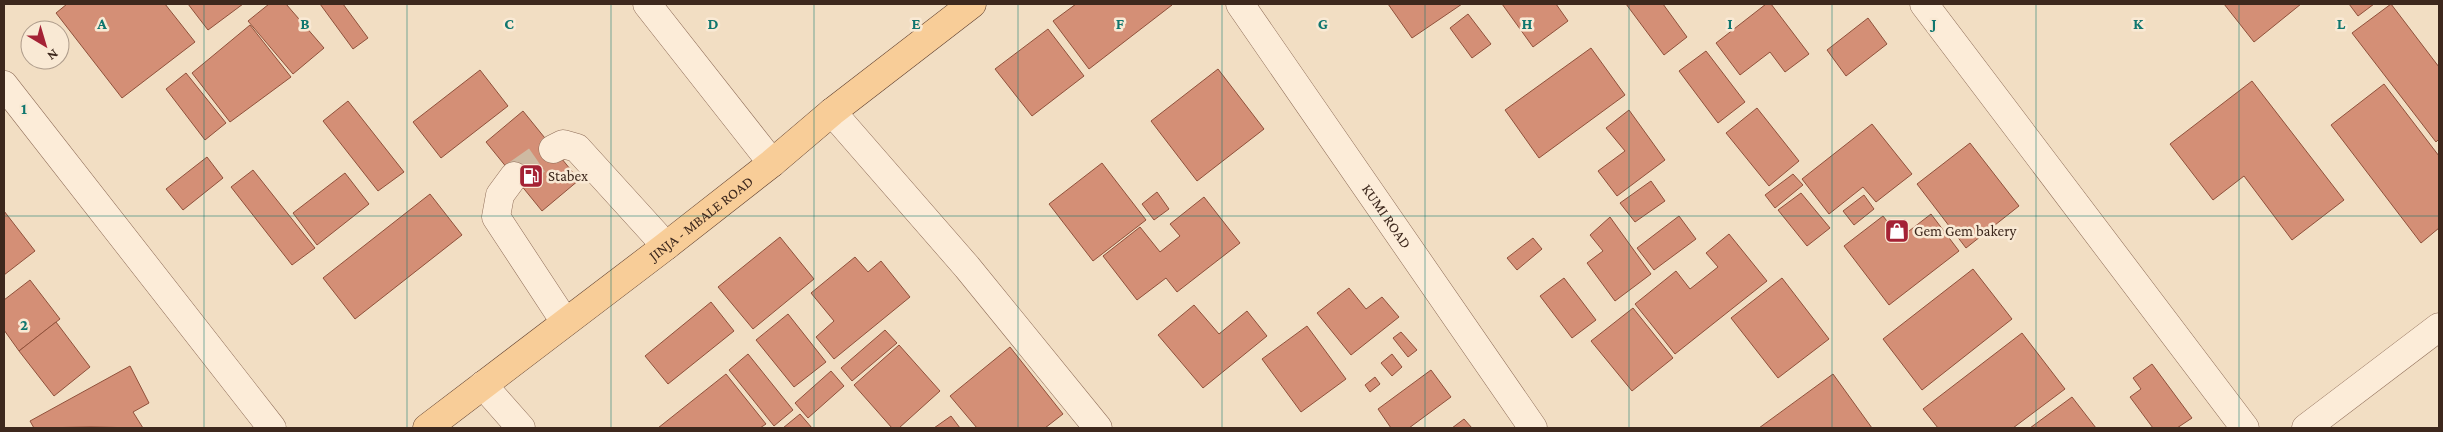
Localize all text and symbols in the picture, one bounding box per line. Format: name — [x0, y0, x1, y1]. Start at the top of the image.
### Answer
text: A — [96, 15, 107, 32]
text: B — [300, 15, 310, 32]
text: C — [504, 15, 514, 32]
text: D — [707, 15, 719, 32]
text: E — [911, 15, 921, 32]
text: F — [1116, 15, 1125, 32]
text: G — [1318, 15, 1328, 32]
text: H — [1522, 15, 1533, 32]
text: I — [1727, 15, 1733, 32]
text: J — [1929, 15, 1937, 32]
text: K — [2133, 15, 2144, 32]
text: L — [2337, 15, 2346, 32]
north arrow — [20, 20, 70, 70]
text: N — [44, 46, 62, 65]
text: 1 — [21, 100, 27, 117]
fuel station icon: Stabex — [518, 163, 544, 189]
place label: Stabex — [548, 168, 588, 184]
street label: JINJA - MBALE ROAD — [644, 173, 756, 266]
street label: KUMI ROAD — [1359, 181, 1414, 252]
shop icon: Gem Gem bakery — [1884, 218, 1910, 244]
place label: Gem Gem bakery — [1914, 223, 2017, 240]
text: 2 — [20, 316, 28, 333]

